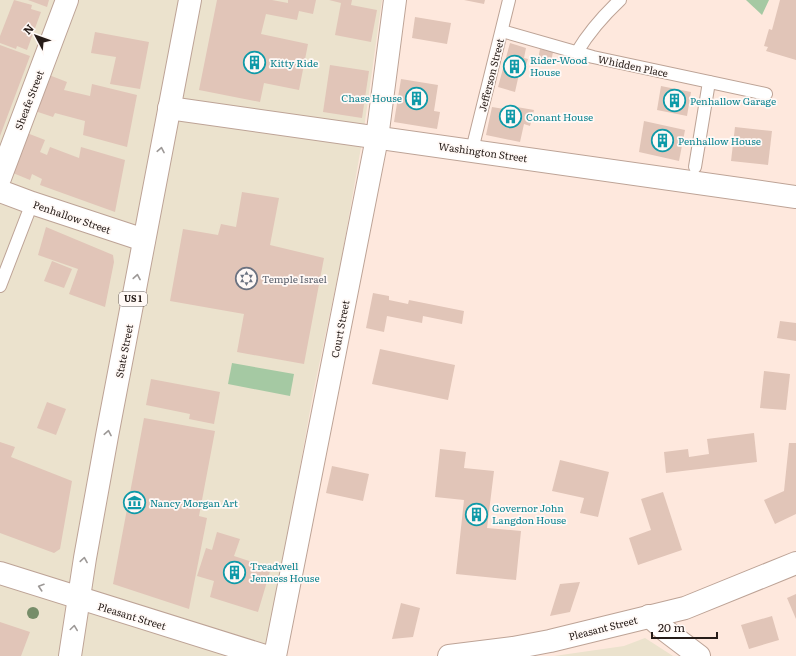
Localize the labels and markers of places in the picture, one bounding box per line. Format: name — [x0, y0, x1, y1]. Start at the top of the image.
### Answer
building icon: Kitty Ride — [241, 50, 267, 76]
place label: Rider-Wood House — [530, 52, 587, 79]
building icon: Rider-Wood House — [502, 53, 528, 79]
place label: Kitty Ride — [270, 55, 318, 70]
building icon: Chase House — [404, 85, 430, 111]
building icon: Penhallow Garage — [661, 88, 687, 114]
place label: Chase House — [341, 90, 402, 105]
place label: Penhallow Garage — [690, 93, 776, 108]
building icon: Conant House — [498, 104, 524, 130]
place label: Conant House — [526, 109, 593, 124]
building icon: Penhallow House — [649, 128, 675, 154]
place label: Penhallow House — [678, 133, 761, 148]
synagogue icon: Temple Israel — [234, 266, 260, 292]
place label: Temple Israel — [262, 271, 328, 286]
museum icon: Nancy Morgan Art — [121, 490, 147, 516]
place label: Nancy Morgan Art — [150, 495, 238, 510]
place label: Governor John Langdon House — [492, 500, 566, 527]
building icon: Governor John Langdon House — [463, 501, 489, 527]
place label: Treadwell Jenness House — [250, 558, 320, 585]
building icon: Treadwell Jenness House — [221, 559, 247, 585]

